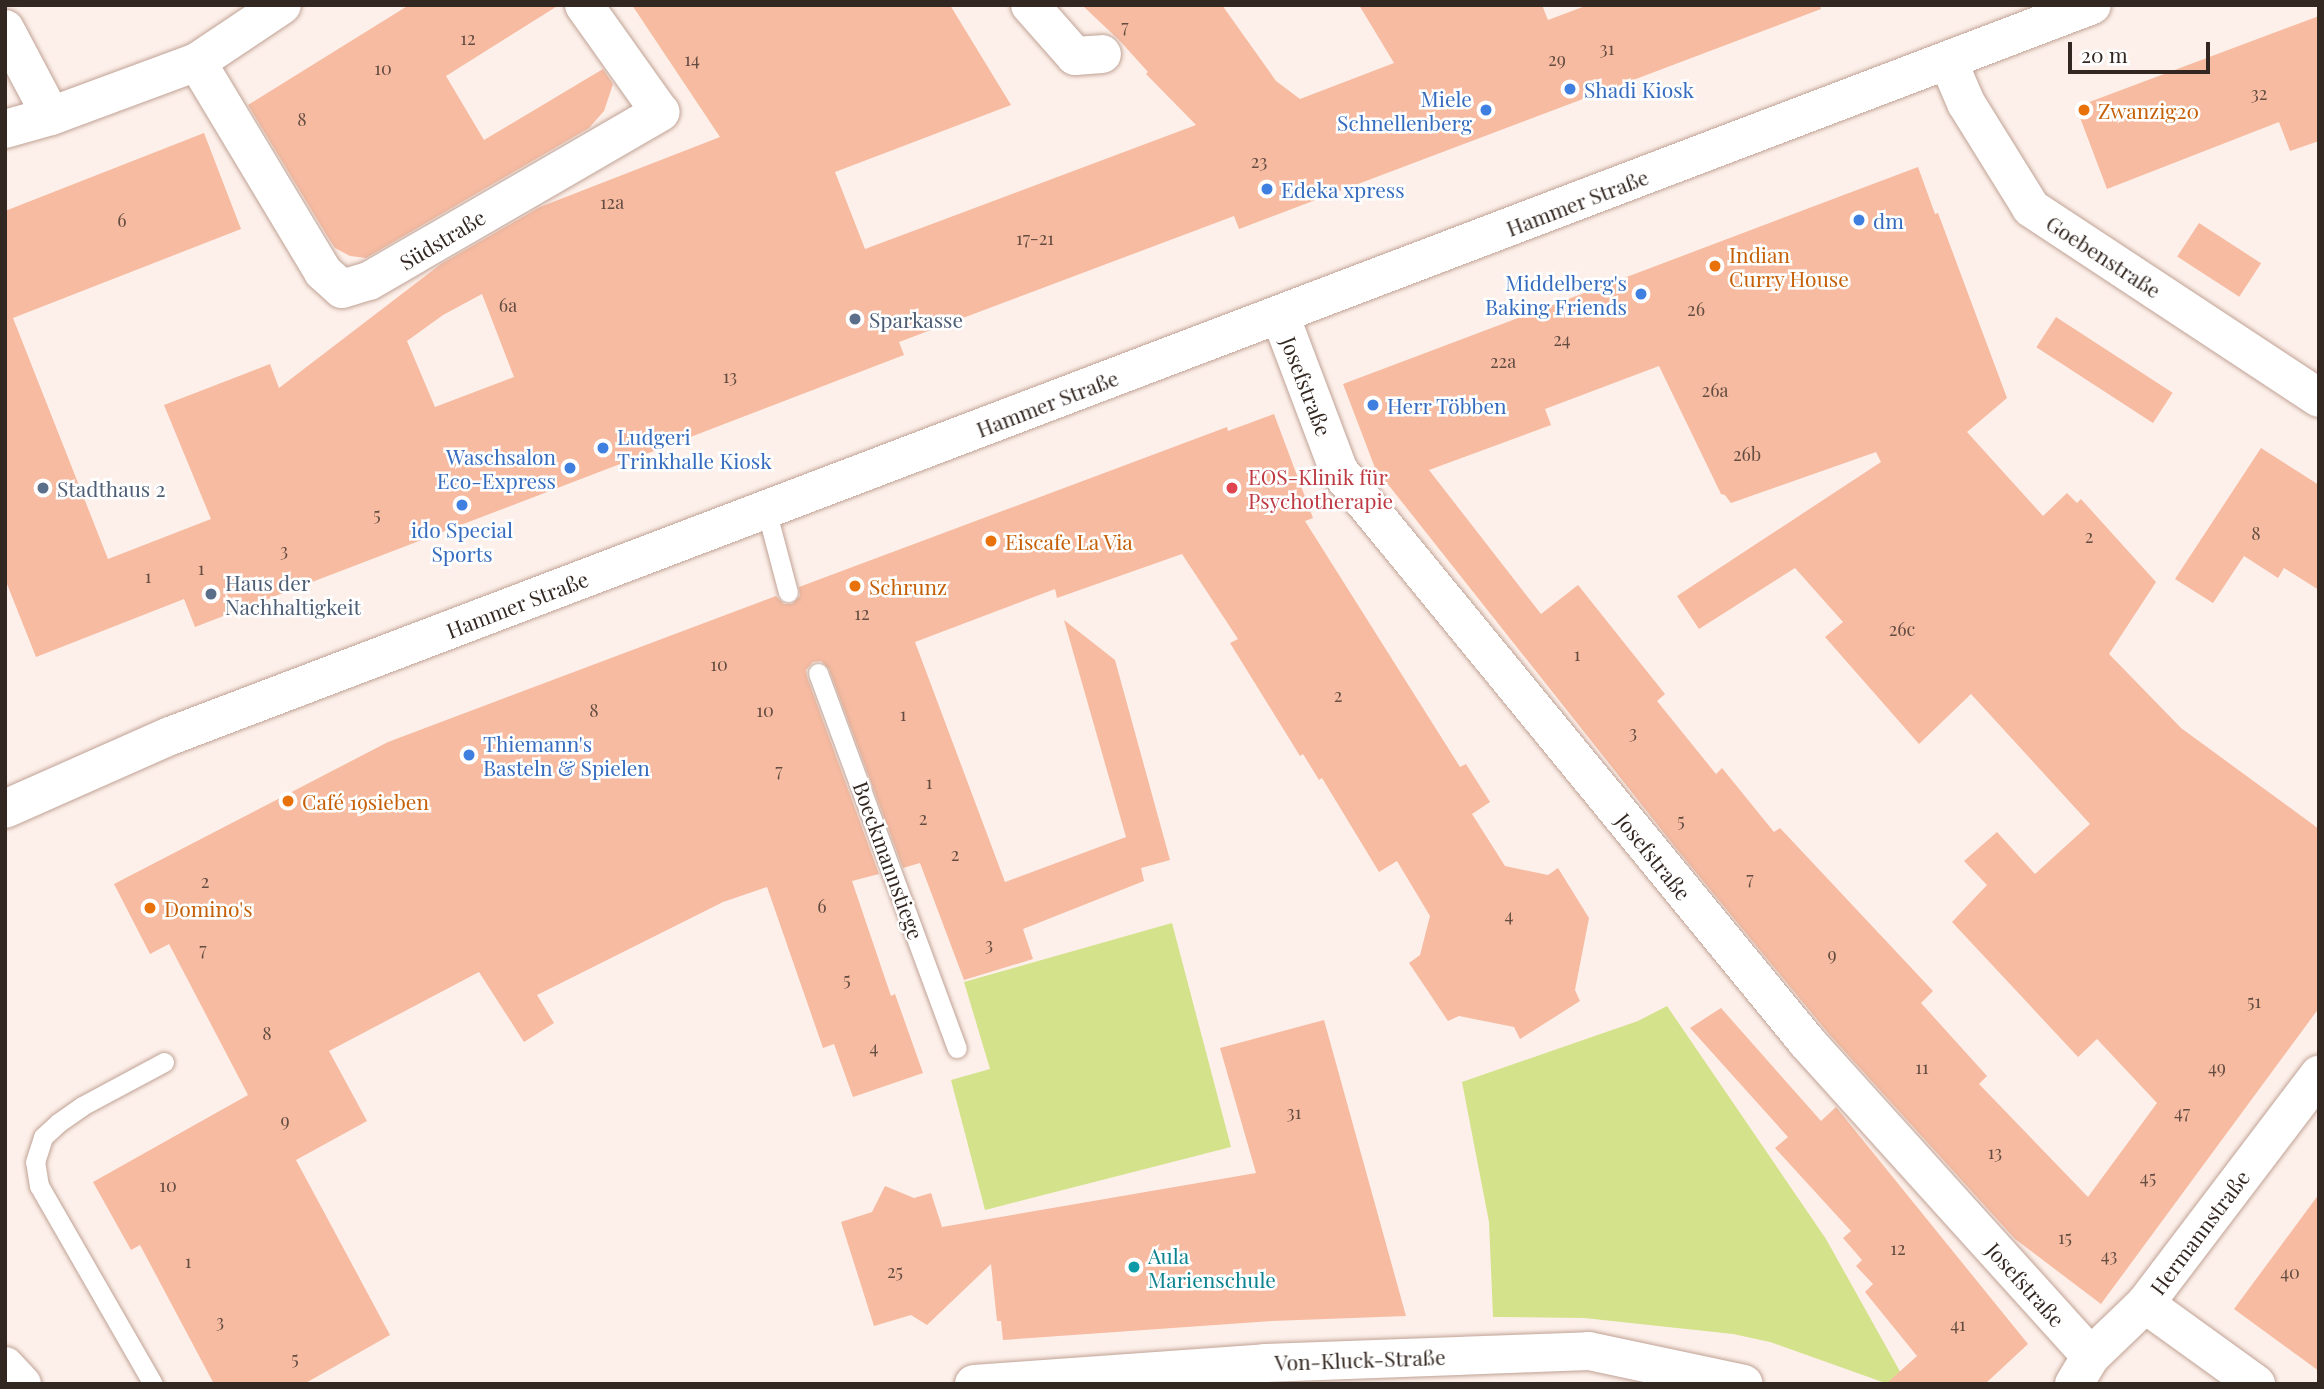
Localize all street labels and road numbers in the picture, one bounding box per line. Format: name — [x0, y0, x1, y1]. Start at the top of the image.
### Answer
street label: Hammer Straße — [1502, 163, 1652, 241]
street label: Südstraße — [395, 204, 489, 274]
street label: Goebenstraße — [2042, 210, 2166, 302]
street label: Josefstraße — [1277, 333, 1337, 439]
street label: Hammer Straße — [972, 364, 1122, 442]
street label: Hammer Straße — [442, 565, 592, 643]
street label: Boeckmannstiege — [849, 778, 929, 942]
street label: Josefstraße — [1611, 807, 1697, 905]
street label: Hermannstraße — [2144, 1165, 2254, 1299]
street label: Josefstraße — [1982, 1237, 2070, 1331]
street label: Von-Kluck-Straße — [1274, 1343, 1446, 1375]

